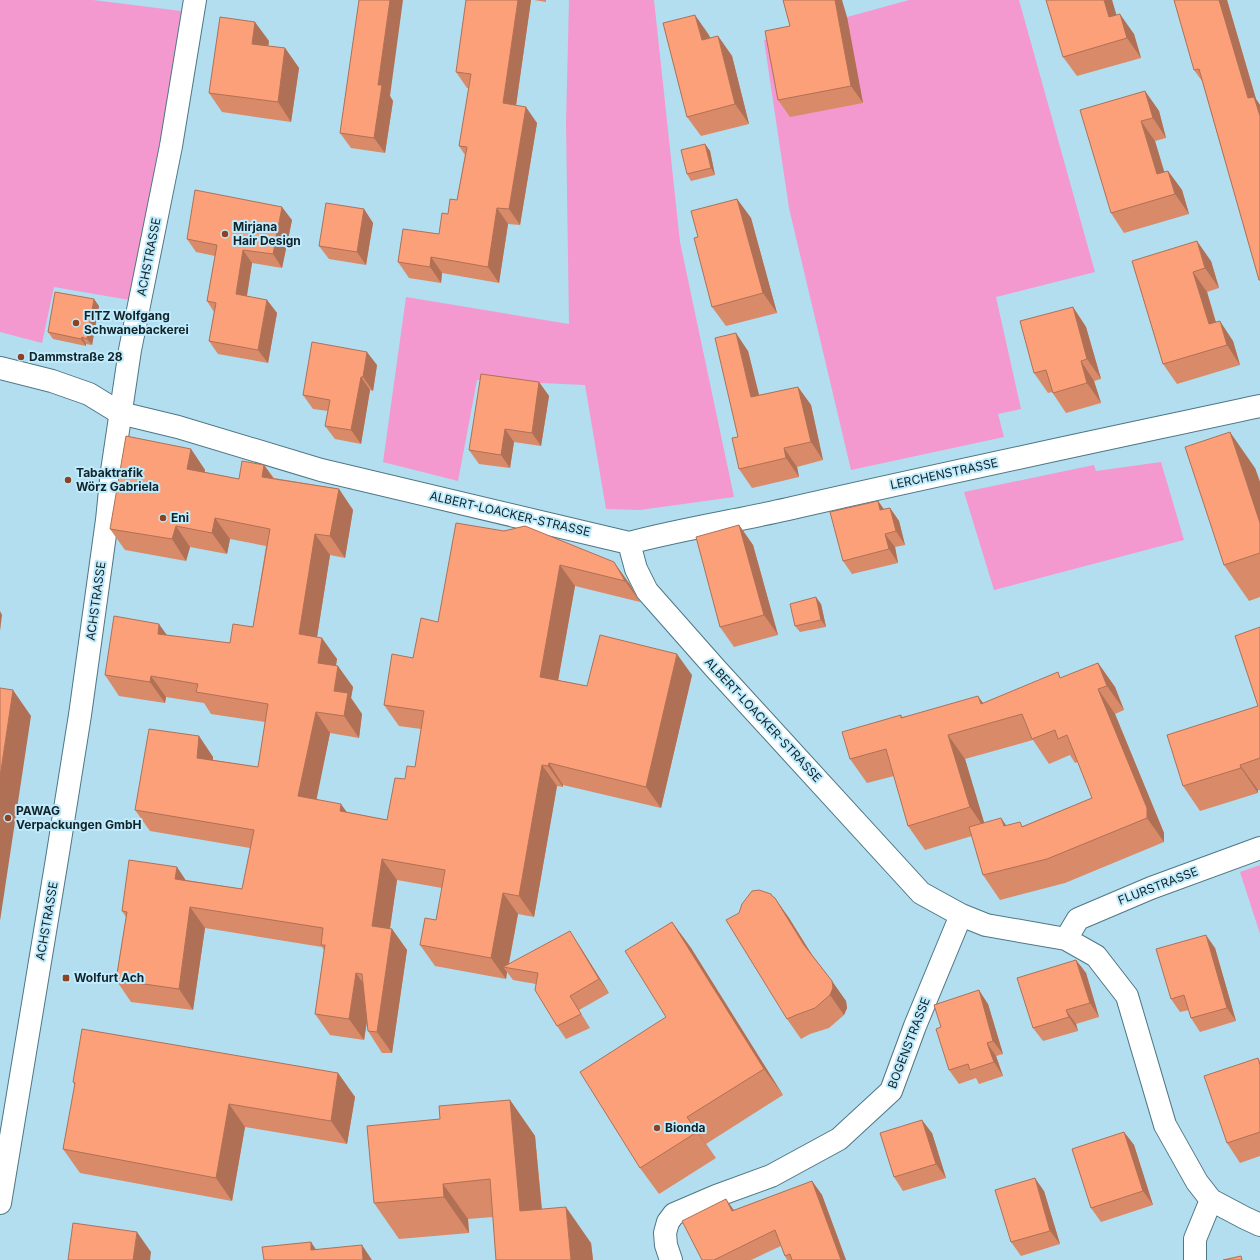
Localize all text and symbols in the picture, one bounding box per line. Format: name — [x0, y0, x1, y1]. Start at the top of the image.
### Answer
street label: ACHSTRASSE — [134, 216, 163, 297]
place label: Mirjana Hair Design — [233, 219, 301, 248]
marker: Mirjana Hair Design — [220, 229, 230, 239]
place label: FITZ Wolfgang Schwanebackerei — [84, 308, 189, 337]
marker: FITZ Wolfgang Schwanebackerei — [71, 318, 81, 328]
place label: Dammstraße 28 — [29, 349, 123, 364]
marker: Dammstraße 28 — [16, 352, 26, 362]
street label: LERCHENSTRASSE — [889, 455, 999, 492]
place label: Tabaktrafik Wörz Gabriela — [76, 465, 159, 494]
marker: Tabaktrafik Wörz Gabriela — [63, 475, 73, 485]
street label: ALBERT-LOACKER-STRASSE — [428, 488, 592, 539]
place label: Eni — [171, 510, 189, 525]
marker: Eni — [158, 513, 168, 523]
street label: ACHSTRASSE — [83, 560, 108, 641]
street label: ALBERT-LOACKER-STRASSE — [702, 654, 825, 785]
place label: PAWAG Verpackungen GmbH — [16, 803, 142, 832]
marker: PAWAG Verpackungen GmbH — [3, 813, 13, 823]
street label: FLURSTRASSE — [1116, 863, 1200, 908]
street label: ACHSTRASSE — [32, 880, 61, 961]
place label: Wolfurt Ach — [74, 970, 144, 985]
marker: Wolfurt Ach — [61, 973, 71, 983]
street label: BOGENSTRASSE — [884, 995, 933, 1090]
place label: Bionda — [665, 1120, 706, 1135]
marker: Bionda — [652, 1123, 662, 1133]

